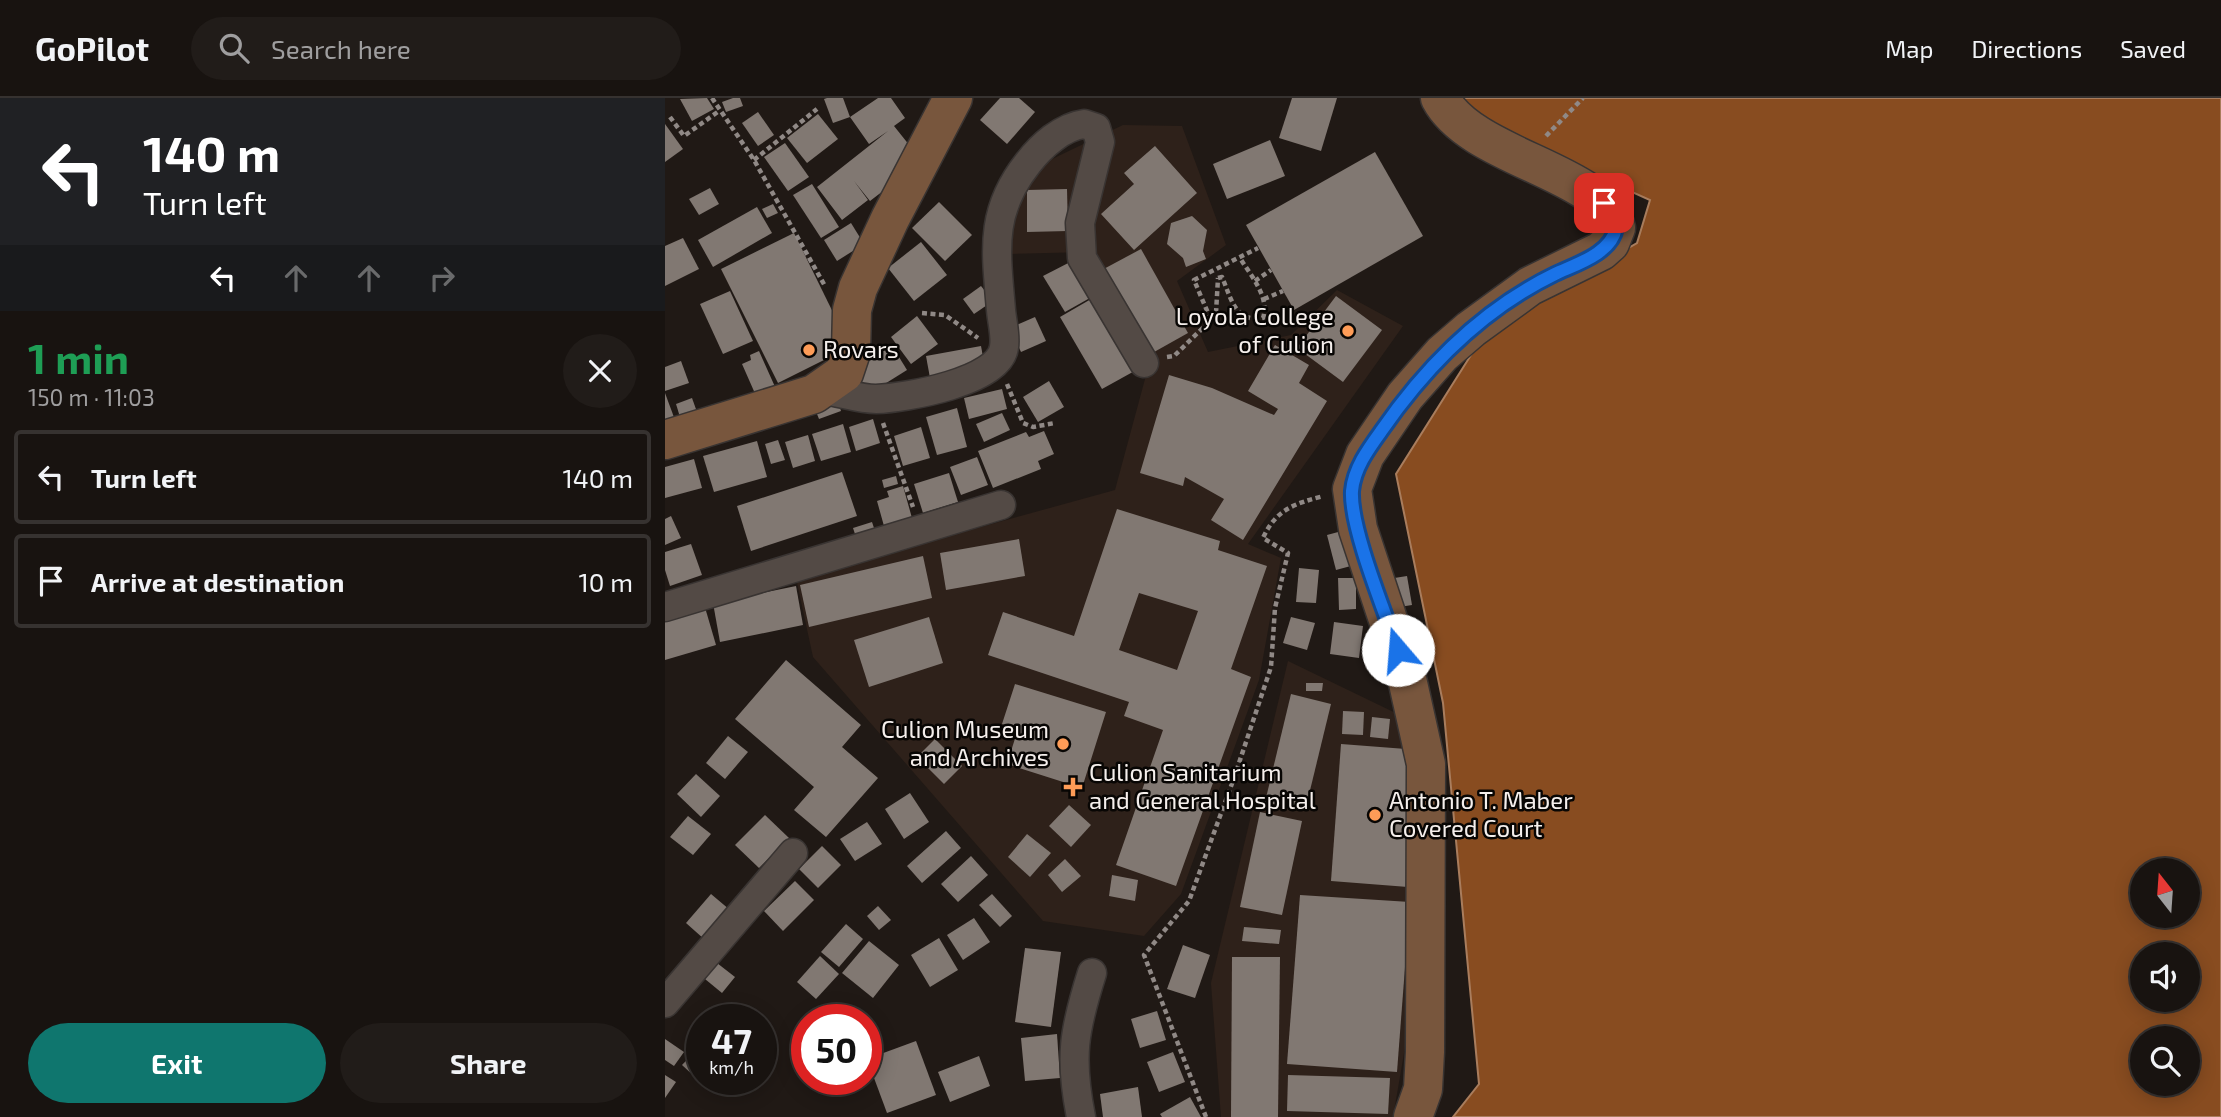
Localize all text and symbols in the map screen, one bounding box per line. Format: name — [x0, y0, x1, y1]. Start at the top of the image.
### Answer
search box — [191, 17, 681, 80]
text: GoPilot — [35, 28, 149, 68]
icon: search — [215, 29, 253, 67]
text: Search here — [271, 33, 411, 64]
text: Map — [1885, 34, 1933, 63]
text: Directions — [1971, 34, 2082, 63]
text: Saved — [2120, 34, 2186, 63]
text: 140 m — [143, 123, 280, 182]
icon: left — [28, 126, 119, 217]
pin — [1574, 173, 1634, 233]
text: Turn left — [143, 183, 267, 221]
icon: arrive — [1585, 184, 1623, 222]
icon: left — [204, 259, 242, 297]
icon: ahead — [277, 259, 315, 297]
icon: ahead — [350, 259, 388, 297]
icon: right — [423, 259, 461, 297]
place label: Loyola College of Culion — [1176, 301, 1334, 358]
marker: Loyola College of Culion — [1340, 323, 1356, 339]
text: 1 min — [28, 332, 129, 382]
button: close — [563, 334, 637, 408]
place label: Rovars — [823, 334, 899, 363]
marker: Rovars — [801, 342, 817, 358]
text: 150 m · 11:03 — [28, 383, 155, 411]
icon: left — [32, 458, 70, 496]
text: Turn left — [91, 462, 197, 493]
text: 140 m — [562, 462, 633, 493]
icon: arrive — [32, 562, 70, 600]
text: Arrive at destination — [91, 566, 344, 597]
text: 10 m — [578, 566, 633, 597]
position arrow — [1361, 613, 1435, 687]
place label: Culion Museum and Archives — [881, 714, 1049, 771]
marker: Culion Museum and Archives — [1055, 736, 1071, 752]
place label: Culion Sanitarium and General Hospital — [1089, 757, 1316, 814]
marker: Culion Sanitarium and General Hospital — [1063, 777, 1083, 797]
place label: Antonio T. Maber Covered Court — [1389, 785, 1573, 842]
marker: Antonio T. Maber Covered Court — [1367, 807, 1383, 823]
north arrow — [2130, 858, 2200, 928]
map controls — [2130, 858, 2200, 1096]
button: sound — [2130, 942, 2200, 1012]
speed limit sign: 50 — [791, 1004, 882, 1095]
text: 47 — [711, 1019, 752, 1061]
button: Exit — [28, 1023, 326, 1103]
button: Share — [340, 1023, 637, 1103]
button: search — [2130, 1026, 2200, 1096]
text: km/h — [709, 1056, 754, 1078]

